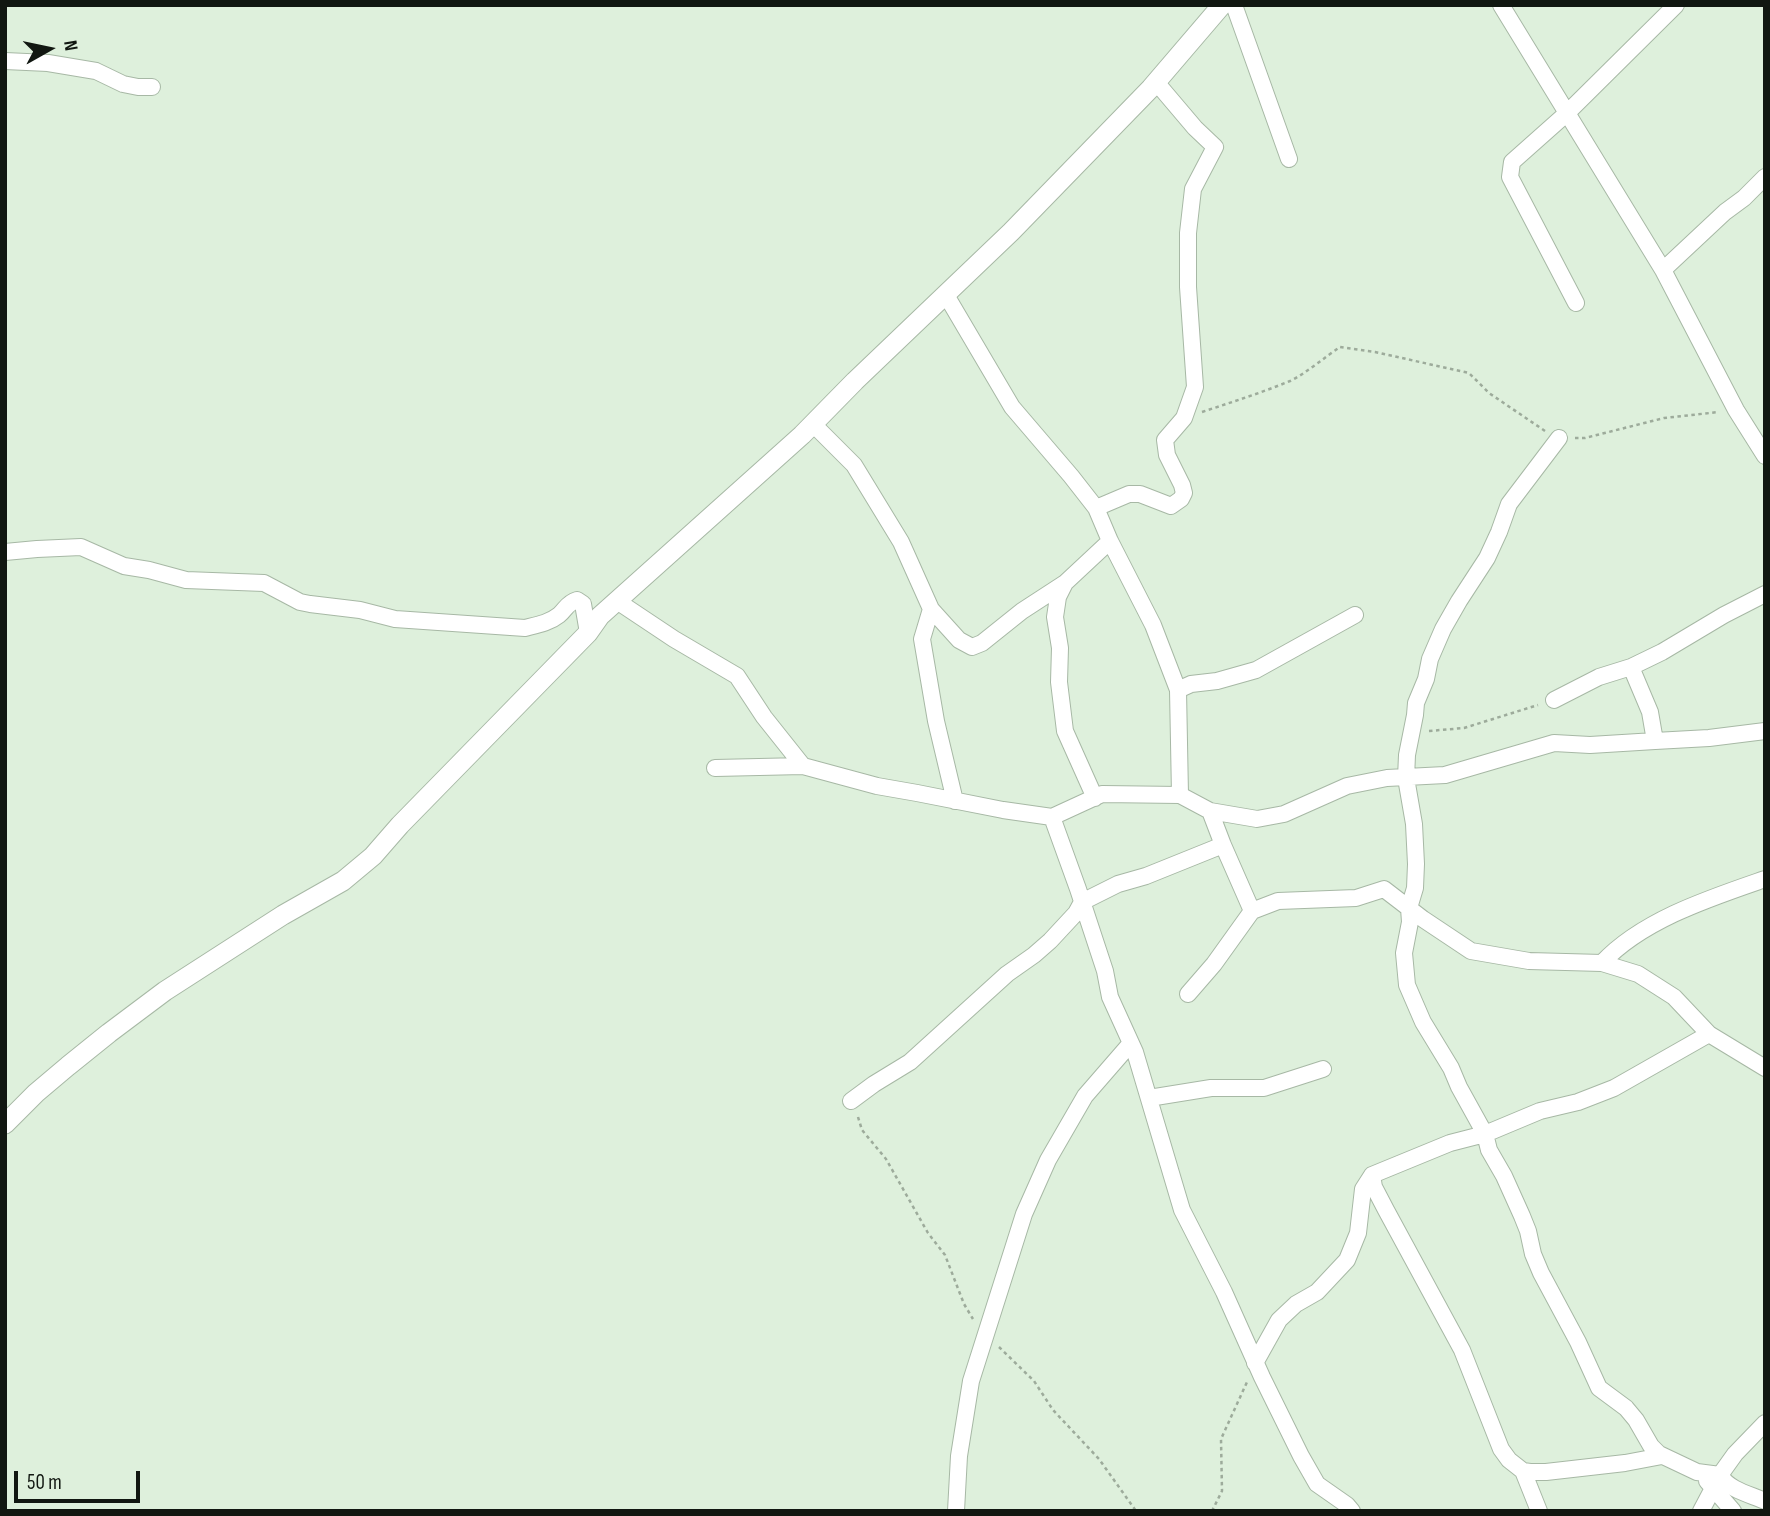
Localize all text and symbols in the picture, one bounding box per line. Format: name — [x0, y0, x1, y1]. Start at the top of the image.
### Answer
north arrow — [14, 14, 84, 84]
text: N — [58, 39, 82, 52]
scale bar — [18, 1456, 144, 1500]
text: 50 m — [27, 1470, 62, 1495]

